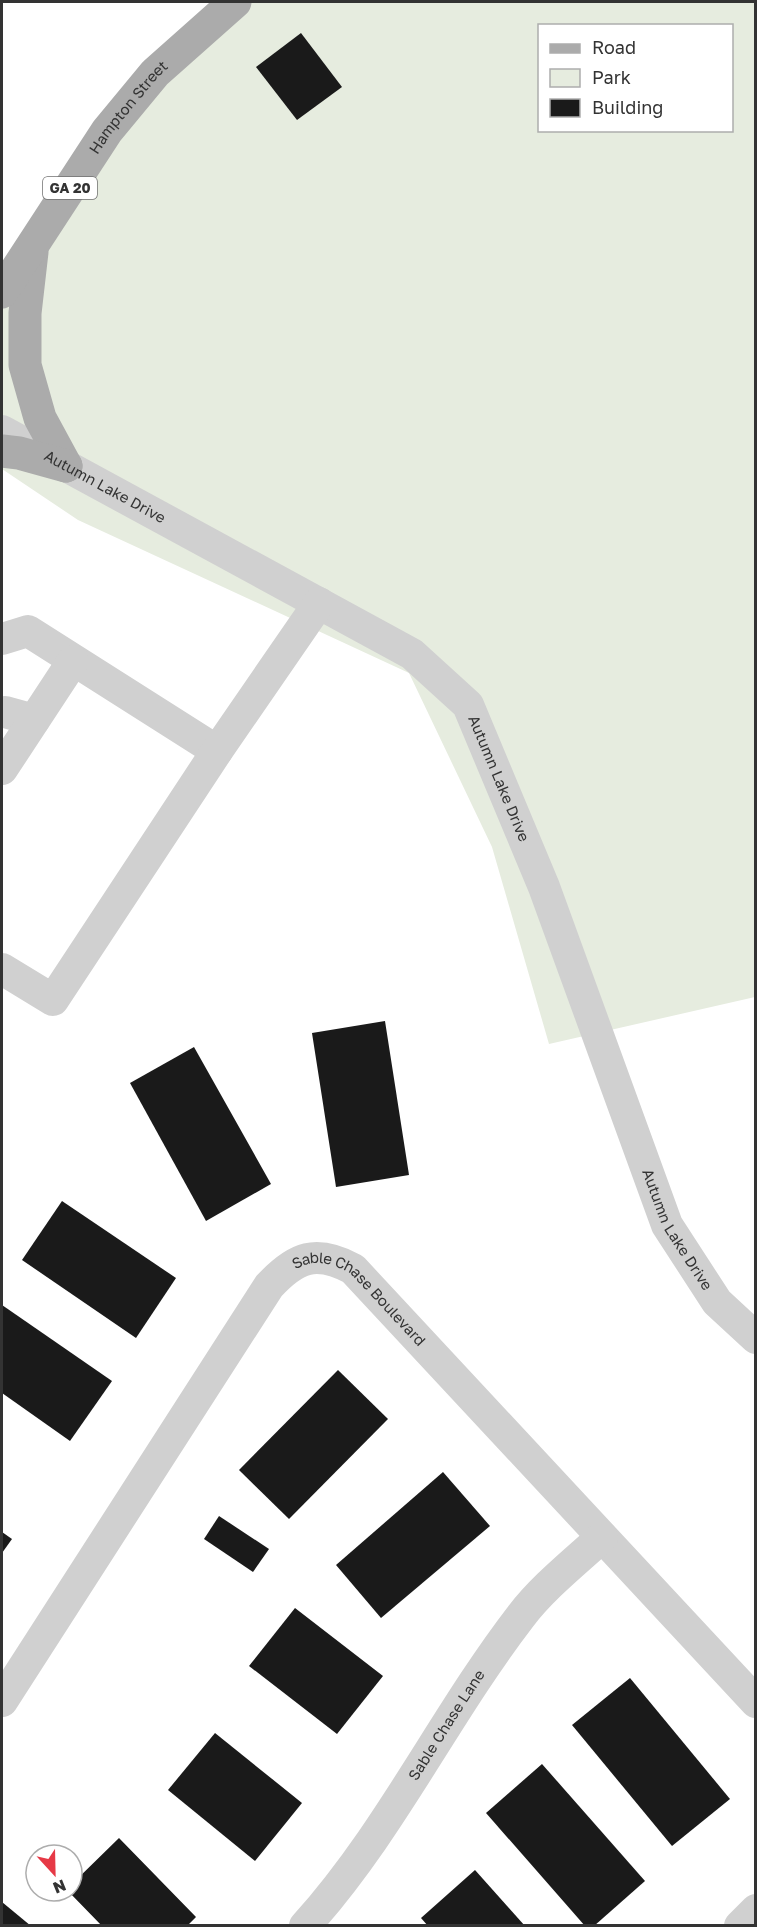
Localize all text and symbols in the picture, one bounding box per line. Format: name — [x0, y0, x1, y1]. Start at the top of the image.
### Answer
legend — [538, 24, 733, 132]
text: Road — [592, 36, 636, 58]
street label: Hampton Street — [85, 56, 171, 157]
text: Park — [592, 66, 631, 88]
text: Building — [592, 96, 663, 118]
road number: GA 20 — [43, 177, 97, 199]
street label: Autumn Lake Drive — [42, 446, 169, 526]
street label: Autumn Lake Drive — [465, 712, 534, 844]
street label: Autumn Lake Drive — [639, 1166, 717, 1294]
street label: Sable Chase Boulevard — [288, 1248, 430, 1349]
street label: Sable Chase Lane — [404, 1666, 488, 1783]
north arrow — [24, 1843, 84, 1903]
text: N — [50, 1875, 69, 1898]

